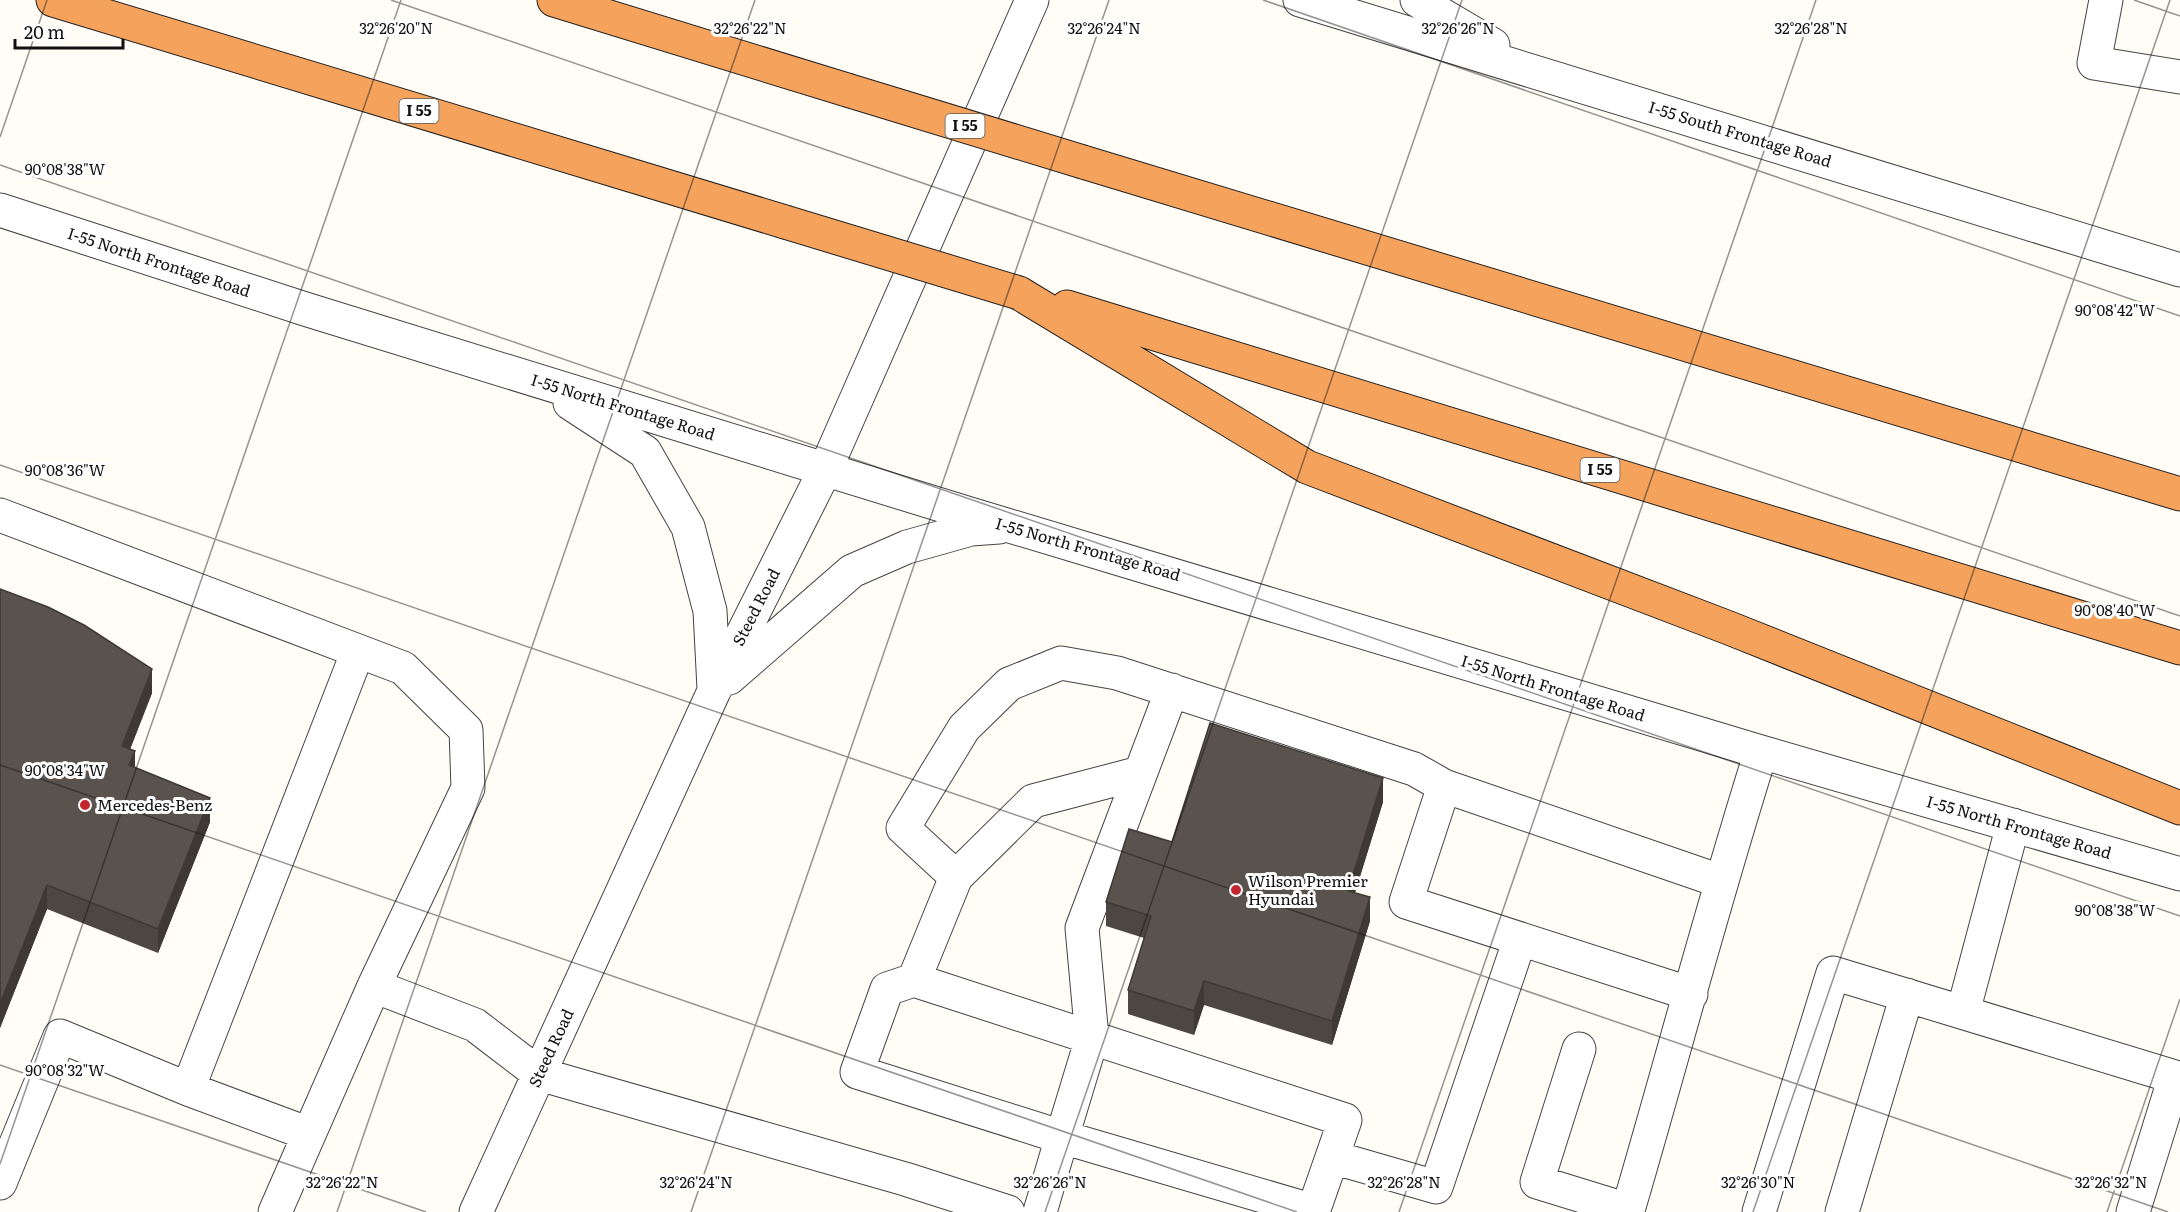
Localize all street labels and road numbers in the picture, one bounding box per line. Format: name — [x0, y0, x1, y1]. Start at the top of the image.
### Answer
street label: I-55 South Frontage Road — [1646, 94, 1835, 172]
road number: I 55 — [400, 99, 438, 123]
road number: I 55 — [946, 114, 984, 138]
street label: I-55 North Frontage Road — [65, 220, 254, 302]
street label: I-55 North Frontage Road — [528, 367, 719, 446]
road number: I 55 — [1580, 458, 1620, 482]
street label: I-55 North Frontage Road — [993, 510, 1184, 586]
street label: Steed Road — [725, 563, 785, 650]
street label: I-55 North Frontage Road — [1458, 648, 1649, 727]
street label: I-55 North Frontage Road — [1924, 788, 2115, 864]
street label: Steed Road — [521, 1004, 579, 1091]

